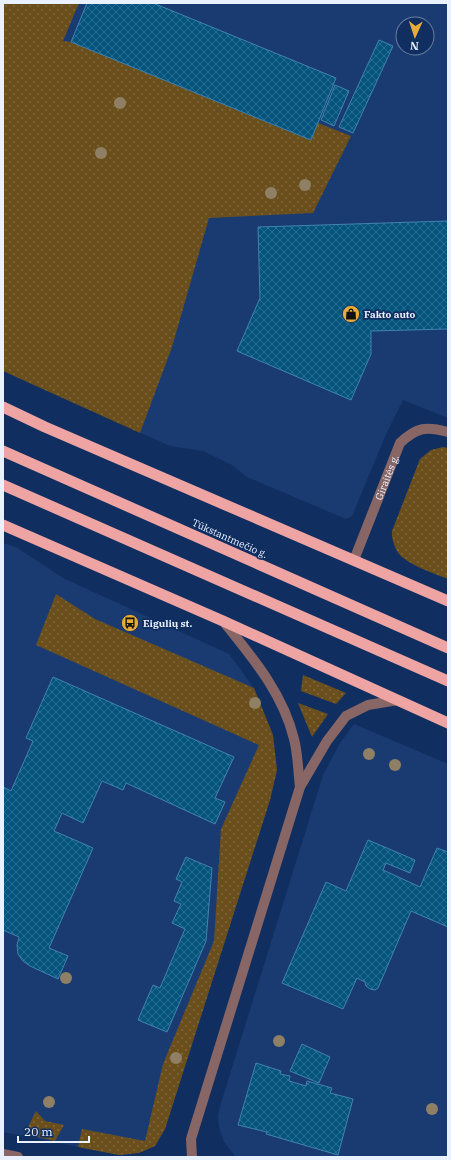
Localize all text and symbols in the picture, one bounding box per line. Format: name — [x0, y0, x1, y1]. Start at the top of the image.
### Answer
north arrow — [395, 16, 435, 56]
text: N — [409, 39, 419, 53]
shop icon: Fakto auto — [341, 304, 361, 324]
place label: Fakto auto — [364, 308, 416, 321]
street label: Giraitės g. — [372, 453, 402, 502]
street label: Tūkstantmečio g. — [190, 516, 270, 561]
bus stop icon: Eigulių st. — [120, 613, 140, 633]
place label: Eigulių st. — [143, 617, 193, 630]
scale bar — [18, 1118, 89, 1144]
text: 20 m — [24, 1124, 53, 1139]

